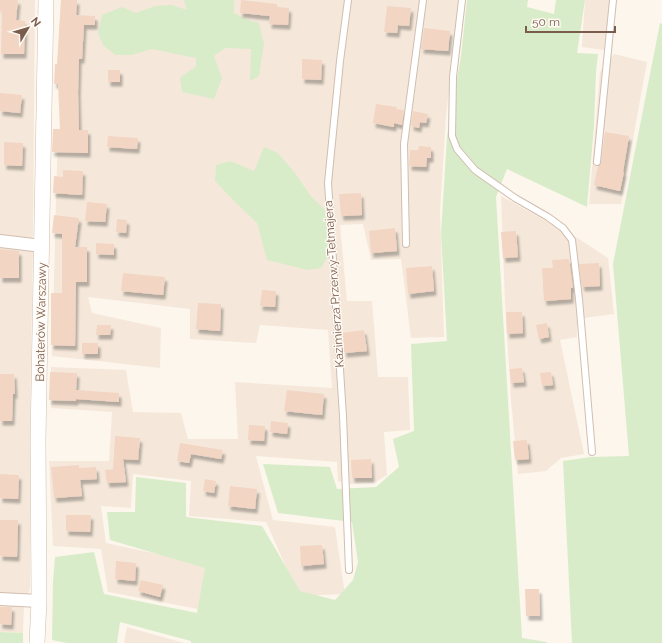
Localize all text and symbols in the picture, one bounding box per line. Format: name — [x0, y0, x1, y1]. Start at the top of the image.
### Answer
north arrow — [8, 8, 48, 48]
scale bar — [526, 8, 615, 34]
text: N — [28, 15, 43, 29]
text: 50 m — [532, 15, 560, 29]
street label: Kazimierza Przerwy-Tetmajera — [321, 200, 347, 368]
street label: Bohaterów Warszawy — [33, 262, 49, 382]

